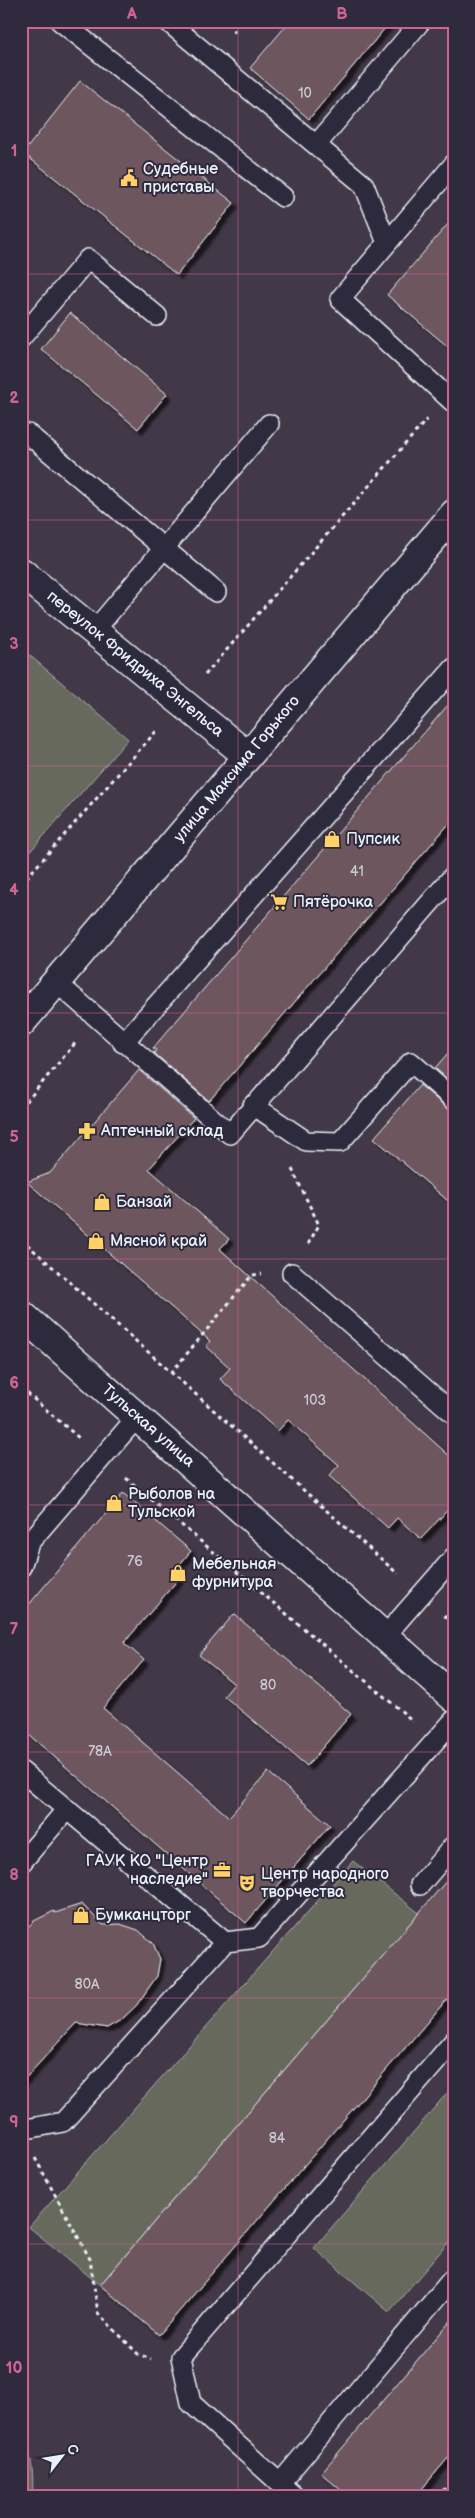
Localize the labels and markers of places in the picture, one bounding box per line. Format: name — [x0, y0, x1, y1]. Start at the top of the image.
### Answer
place label: Судебные приставы — [143, 160, 218, 197]
public building icon: Судебные приставы — [119, 168, 139, 188]
shop icon: Пупсик — [322, 829, 342, 849]
place label: Пупсик — [346, 830, 400, 849]
supermarket icon: Пятёрочка — [269, 892, 289, 912]
place label: Пятёрочка — [293, 893, 374, 912]
pharmacy icon: Аптечный склад — [77, 1121, 97, 1141]
place label: Аптечный склад — [100, 1122, 224, 1141]
shop icon: Банзай — [92, 1192, 112, 1212]
place label: Банзай — [116, 1193, 172, 1212]
shop icon: Мясной край — [86, 1231, 106, 1251]
place label: Мясной край — [110, 1232, 207, 1251]
place label: Рыболов на Тульской — [128, 1485, 216, 1522]
shop icon: Рыболов на Тульской — [104, 1493, 124, 1513]
place label: Мебельная фурнитура — [192, 1555, 276, 1592]
shop icon: Мебельная фурнитура — [168, 1563, 188, 1583]
place label: ГАУК КО "Центр наследие" — [86, 1852, 208, 1889]
office icon: ГАУК КО "Центр наследие" — [212, 1860, 232, 1880]
place label: Центр народного творчества — [261, 1865, 389, 1902]
theatre icon: Центр народного творчества — [237, 1873, 257, 1893]
shop icon: Бумканцторг — [71, 1905, 91, 1925]
place label: Бумканцторг — [95, 1906, 191, 1925]

